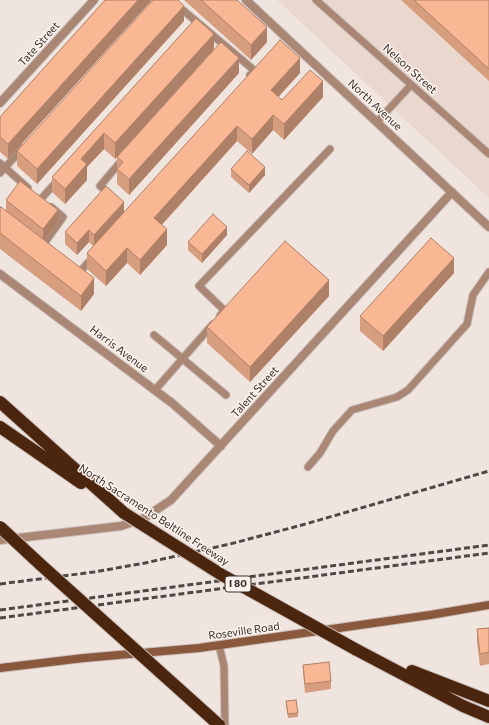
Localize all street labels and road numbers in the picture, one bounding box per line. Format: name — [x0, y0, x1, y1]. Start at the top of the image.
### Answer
street label: Tate Street — [16, 19, 62, 69]
street label: Nelson Street — [380, 41, 440, 97]
street label: North Avenue — [345, 77, 405, 133]
street label: Harris Avenue — [87, 323, 151, 375]
street label: Talent Street — [229, 364, 281, 420]
street label: North Sacramento Beltline Freeway — [76, 461, 232, 569]
road number: I 80 — [225, 576, 251, 592]
street label: Roseville Road — [208, 619, 280, 643]

